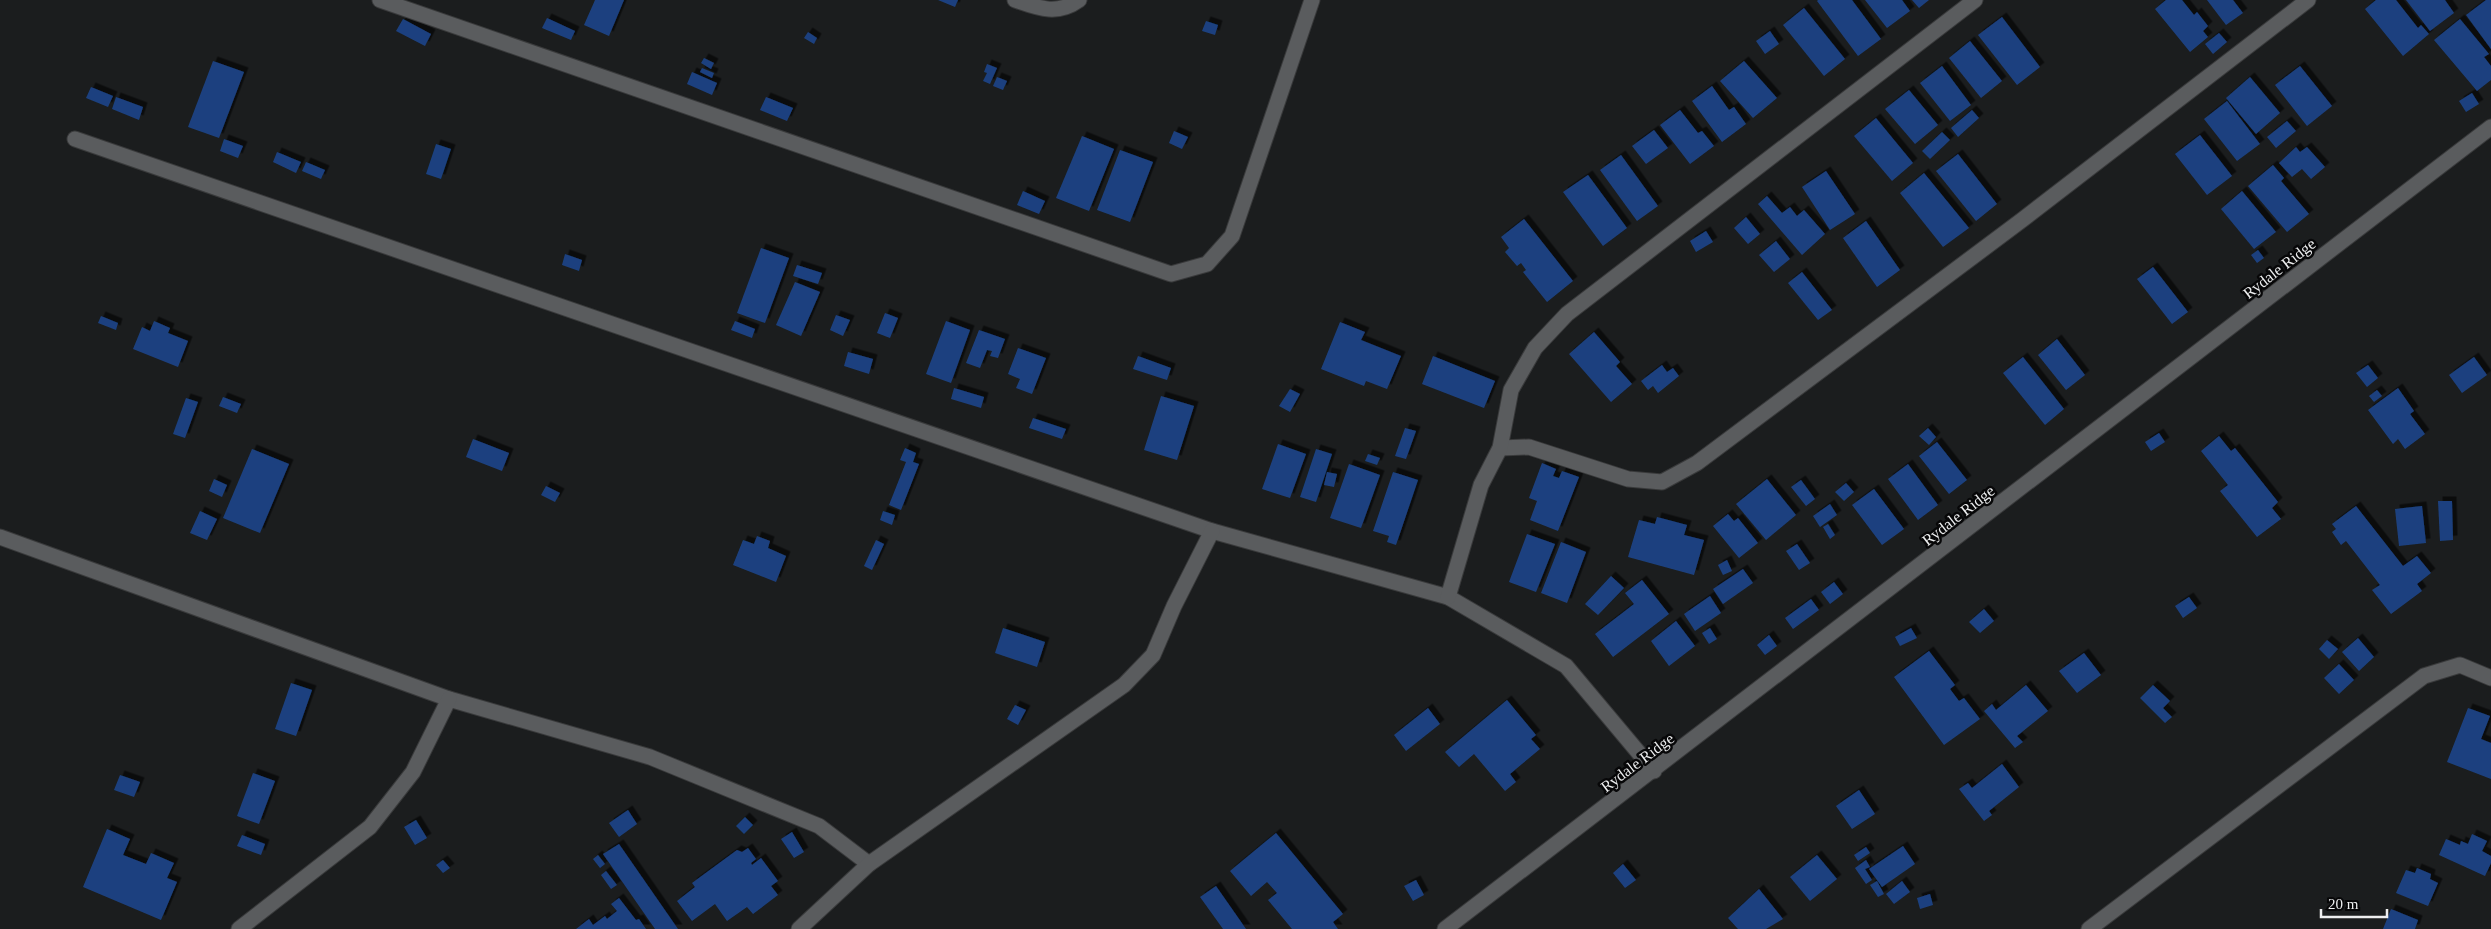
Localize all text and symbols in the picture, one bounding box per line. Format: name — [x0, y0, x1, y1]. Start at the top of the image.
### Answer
street label: Rydale Ridge — [2240, 235, 2319, 303]
street label: Rydale Ridge — [1919, 482, 1998, 550]
street label: Rydale Ridge — [1597, 729, 1678, 796]
scale bar — [2321, 886, 2387, 918]
text: 20 m — [2328, 896, 2359, 912]

